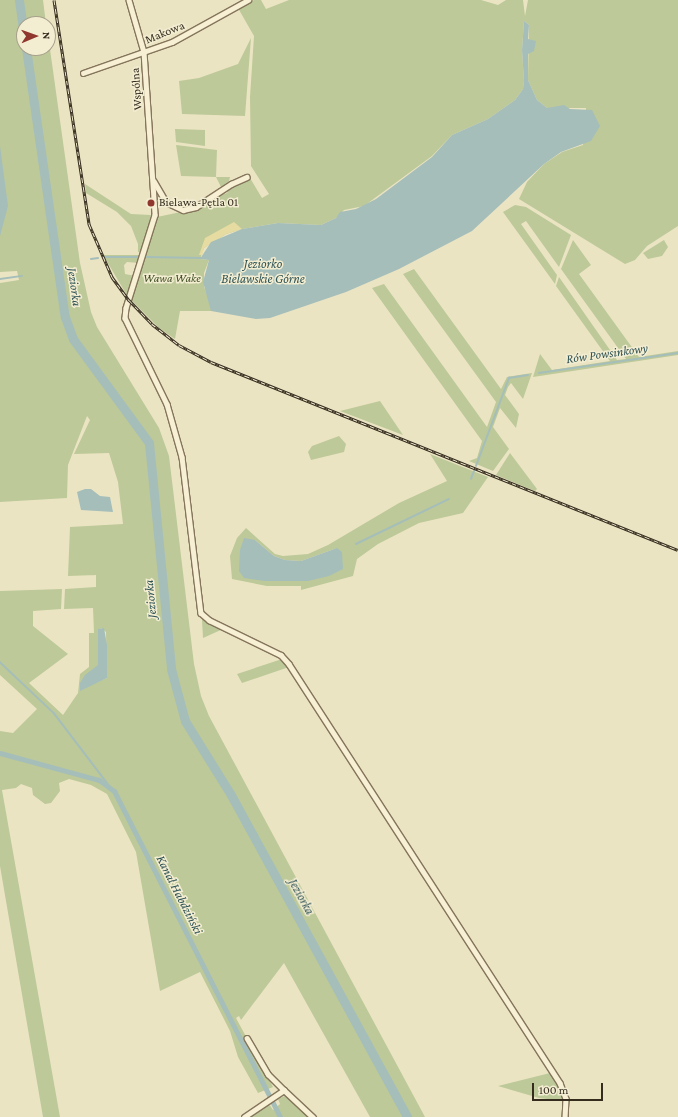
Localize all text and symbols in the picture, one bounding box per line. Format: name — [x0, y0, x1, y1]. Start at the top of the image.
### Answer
north arrow — [16, 16, 56, 56]
street label: Makowa — [143, 19, 187, 47]
text: N — [41, 32, 53, 40]
street label: Wspólna — [128, 67, 146, 111]
place label: Bielawa-Pętla 01 — [159, 196, 238, 210]
marker: Bielawa-Pętla 01 — [146, 198, 156, 208]
water label: Jeziorko Bielawskie Górne — [221, 257, 305, 288]
water label: Jeziorka — [64, 267, 84, 307]
park label: Wawa Wake — [143, 272, 201, 286]
water label: Rów Powsinkowy — [565, 341, 649, 367]
water label: Jeziorka — [142, 579, 160, 619]
water label: Kanał Habdziński — [152, 853, 206, 937]
water label: Jeziorka — [285, 876, 317, 918]
scale bar — [534, 1075, 605, 1101]
text: 100 m — [539, 1083, 568, 1097]

